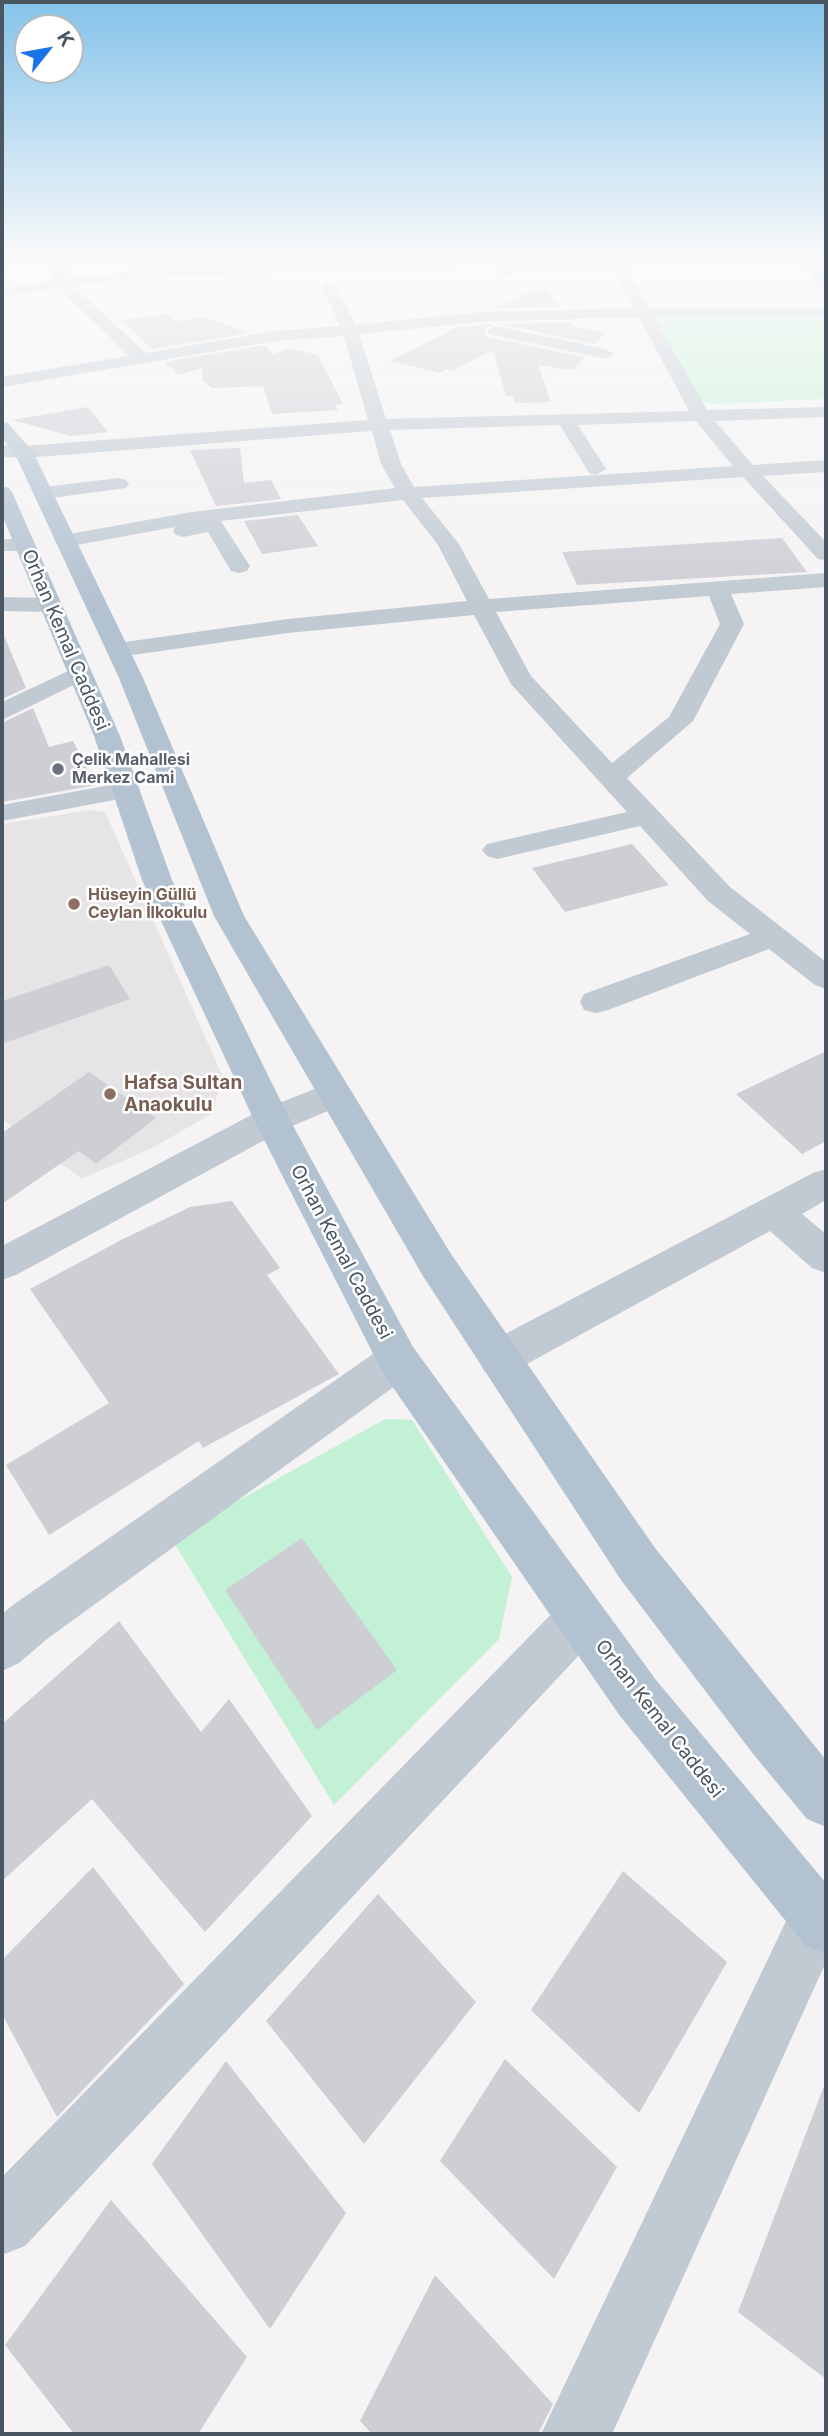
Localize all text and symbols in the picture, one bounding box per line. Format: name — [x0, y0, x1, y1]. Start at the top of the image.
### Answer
north arrow — [14, 14, 84, 84]
text: K — [52, 27, 79, 51]
street label: Orhan Kemal Caddesi — [17, 546, 113, 734]
place label: Çelik Mahallesi Merkez Cami — [72, 750, 190, 788]
marker: Çelik Mahallesi Merkez Cami — [50, 761, 66, 777]
place label: Hüseyin Güllü Ceylan İlkokulu — [88, 885, 207, 923]
marker: Hüseyin Güllü Ceylan İlkokulu — [66, 896, 82, 912]
place label: Hafsa Sultan Anaokulu — [124, 1072, 242, 1116]
marker: Hafsa Sultan Anaokulu — [102, 1086, 118, 1102]
street label: Orhan Kemal Caddesi — [285, 1161, 397, 1343]
street label: Orhan Kemal Caddesi — [590, 1635, 728, 1803]

